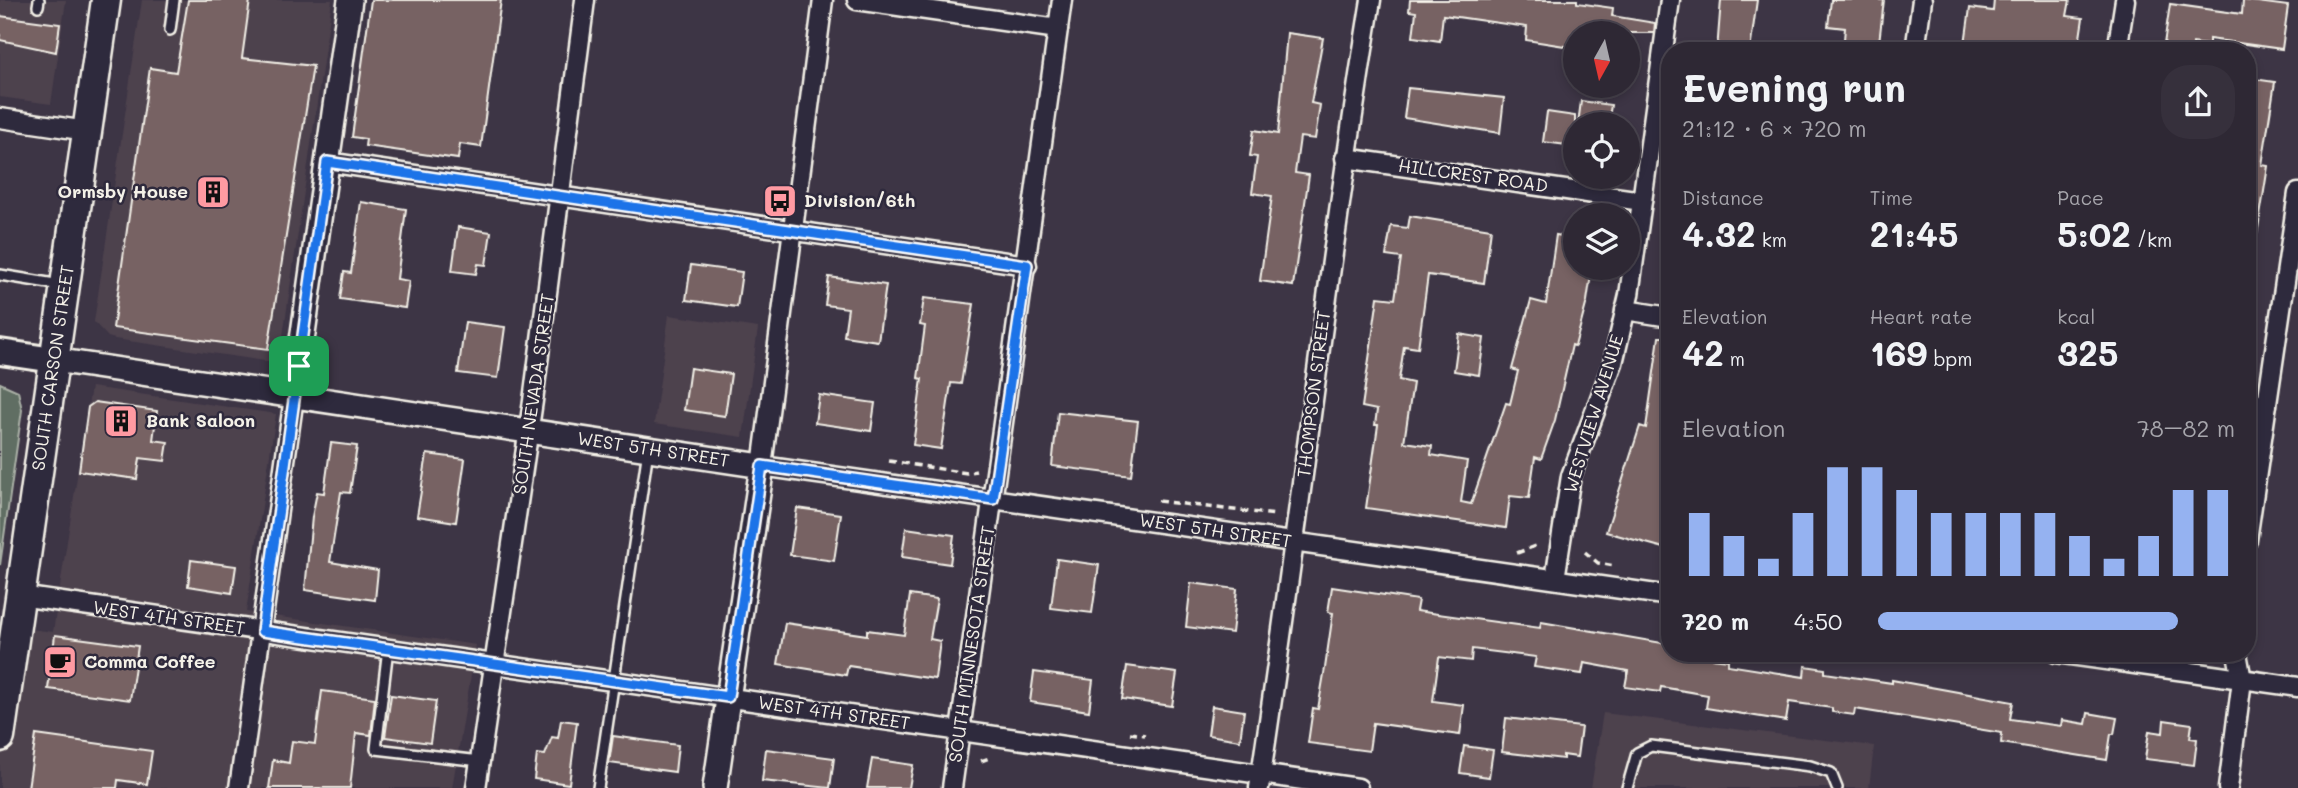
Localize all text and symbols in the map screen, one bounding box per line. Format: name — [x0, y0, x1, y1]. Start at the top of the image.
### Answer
north arrow — [1563, 21, 1640, 98]
map controls — [1563, 21, 1640, 280]
text: Evening run — [1682, 62, 1906, 112]
button: share — [2161, 65, 2235, 139]
button: locate — [1563, 112, 1640, 189]
text: 21:12 · 6 × 720 m — [1682, 113, 1867, 143]
street label: HILLCREST ROAD — [1397, 153, 1550, 197]
building icon: Ormsby House — [194, 173, 232, 211]
place label: Ormsby House — [57, 179, 188, 203]
bus stop icon: Division/6th — [761, 182, 799, 220]
text: Distance — [1682, 185, 1764, 210]
text: Time — [1870, 185, 1913, 210]
text: Pace — [2057, 185, 2104, 210]
place label: Division/6th — [804, 188, 915, 212]
button: layers — [1563, 203, 1640, 280]
text: 4.32 — [1682, 210, 1756, 256]
text: 21:45 — [1870, 210, 1958, 256]
text: 5:02 — [2057, 210, 2131, 256]
text: km — [1756, 227, 1787, 252]
text: /km — [2131, 227, 2172, 252]
street label: SOUTH CARSON STREET — [25, 263, 79, 472]
street label: SOUTH NEVADA STREET — [507, 292, 559, 496]
text: Elevation — [1682, 304, 1767, 329]
text: Heart rate — [1870, 304, 1972, 329]
text: kcal — [2057, 304, 2095, 329]
street label: THOMPSON STREET — [1291, 309, 1335, 479]
text: 42 — [1682, 329, 1724, 375]
text: 169 — [1870, 329, 1927, 375]
text: 325 — [2057, 329, 2118, 375]
street label: WESTVIEW AVENUE — [1557, 331, 1629, 496]
pin — [269, 336, 329, 396]
text: m — [1724, 346, 1745, 371]
text: bpm — [1927, 346, 1972, 371]
icon: arrive — [280, 347, 318, 385]
building icon: Bank Saloon — [102, 402, 140, 440]
place label: Bank Saloon — [146, 408, 255, 432]
text: Elevation — [1682, 413, 1785, 443]
text: 78–82 m — [2137, 413, 2235, 443]
street label: WEST 5TH STREET — [576, 425, 731, 472]
street label: WEST 5TH STREET — [1138, 507, 1293, 553]
street label: SOUTH MINNESOTA STREET — [942, 524, 1000, 764]
street label: WEST 4TH STREET — [91, 594, 247, 640]
text: 720 m — [1682, 606, 1749, 636]
text: 4:50 — [1794, 606, 1842, 636]
cafe icon: Comma Coffee — [41, 643, 79, 681]
place label: Comma Coffee — [84, 649, 216, 673]
street label: WEST 4TH STREET — [756, 689, 912, 735]

